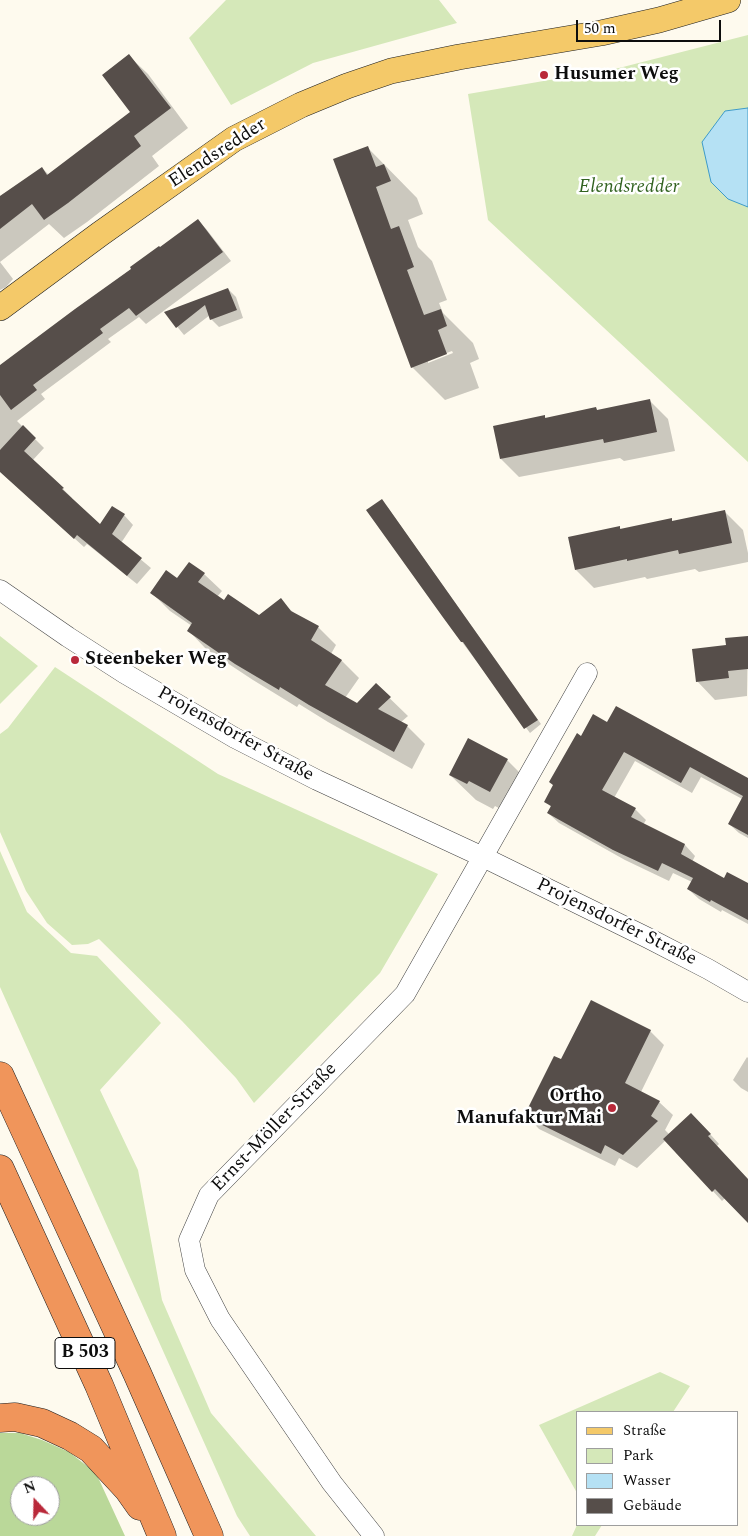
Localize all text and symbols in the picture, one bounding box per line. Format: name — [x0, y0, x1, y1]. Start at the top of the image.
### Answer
scale bar — [578, 10, 723, 42]
text: 50 m — [584, 17, 616, 40]
place label: Husumer Weg — [554, 64, 679, 86]
marker: Husumer Weg — [538, 69, 550, 81]
street label: Elendsredder — [165, 114, 271, 194]
park label: Elendsredder — [579, 177, 679, 199]
place label: Steenbeker Weg — [85, 649, 227, 671]
marker: Steenbeker Weg — [69, 654, 81, 666]
street label: Projensdorfer Straße — [153, 682, 317, 788]
street label: Projensdorfer Straße — [532, 874, 700, 972]
street label: Ernst-Möller-Straße — [208, 1059, 342, 1197]
place label: Ortho Manufaktur Mai — [456, 1086, 602, 1130]
marker: Ortho Manufaktur Mai — [606, 1102, 618, 1114]
road number: B 503 — [55, 1338, 115, 1369]
legend — [576, 1411, 738, 1526]
text: Straße — [623, 1419, 666, 1442]
text: Park — [623, 1444, 654, 1467]
text: Wasser — [623, 1469, 671, 1492]
north arrow — [10, 1476, 60, 1526]
text: N — [21, 1476, 39, 1499]
text: Gebäude — [623, 1494, 682, 1517]

